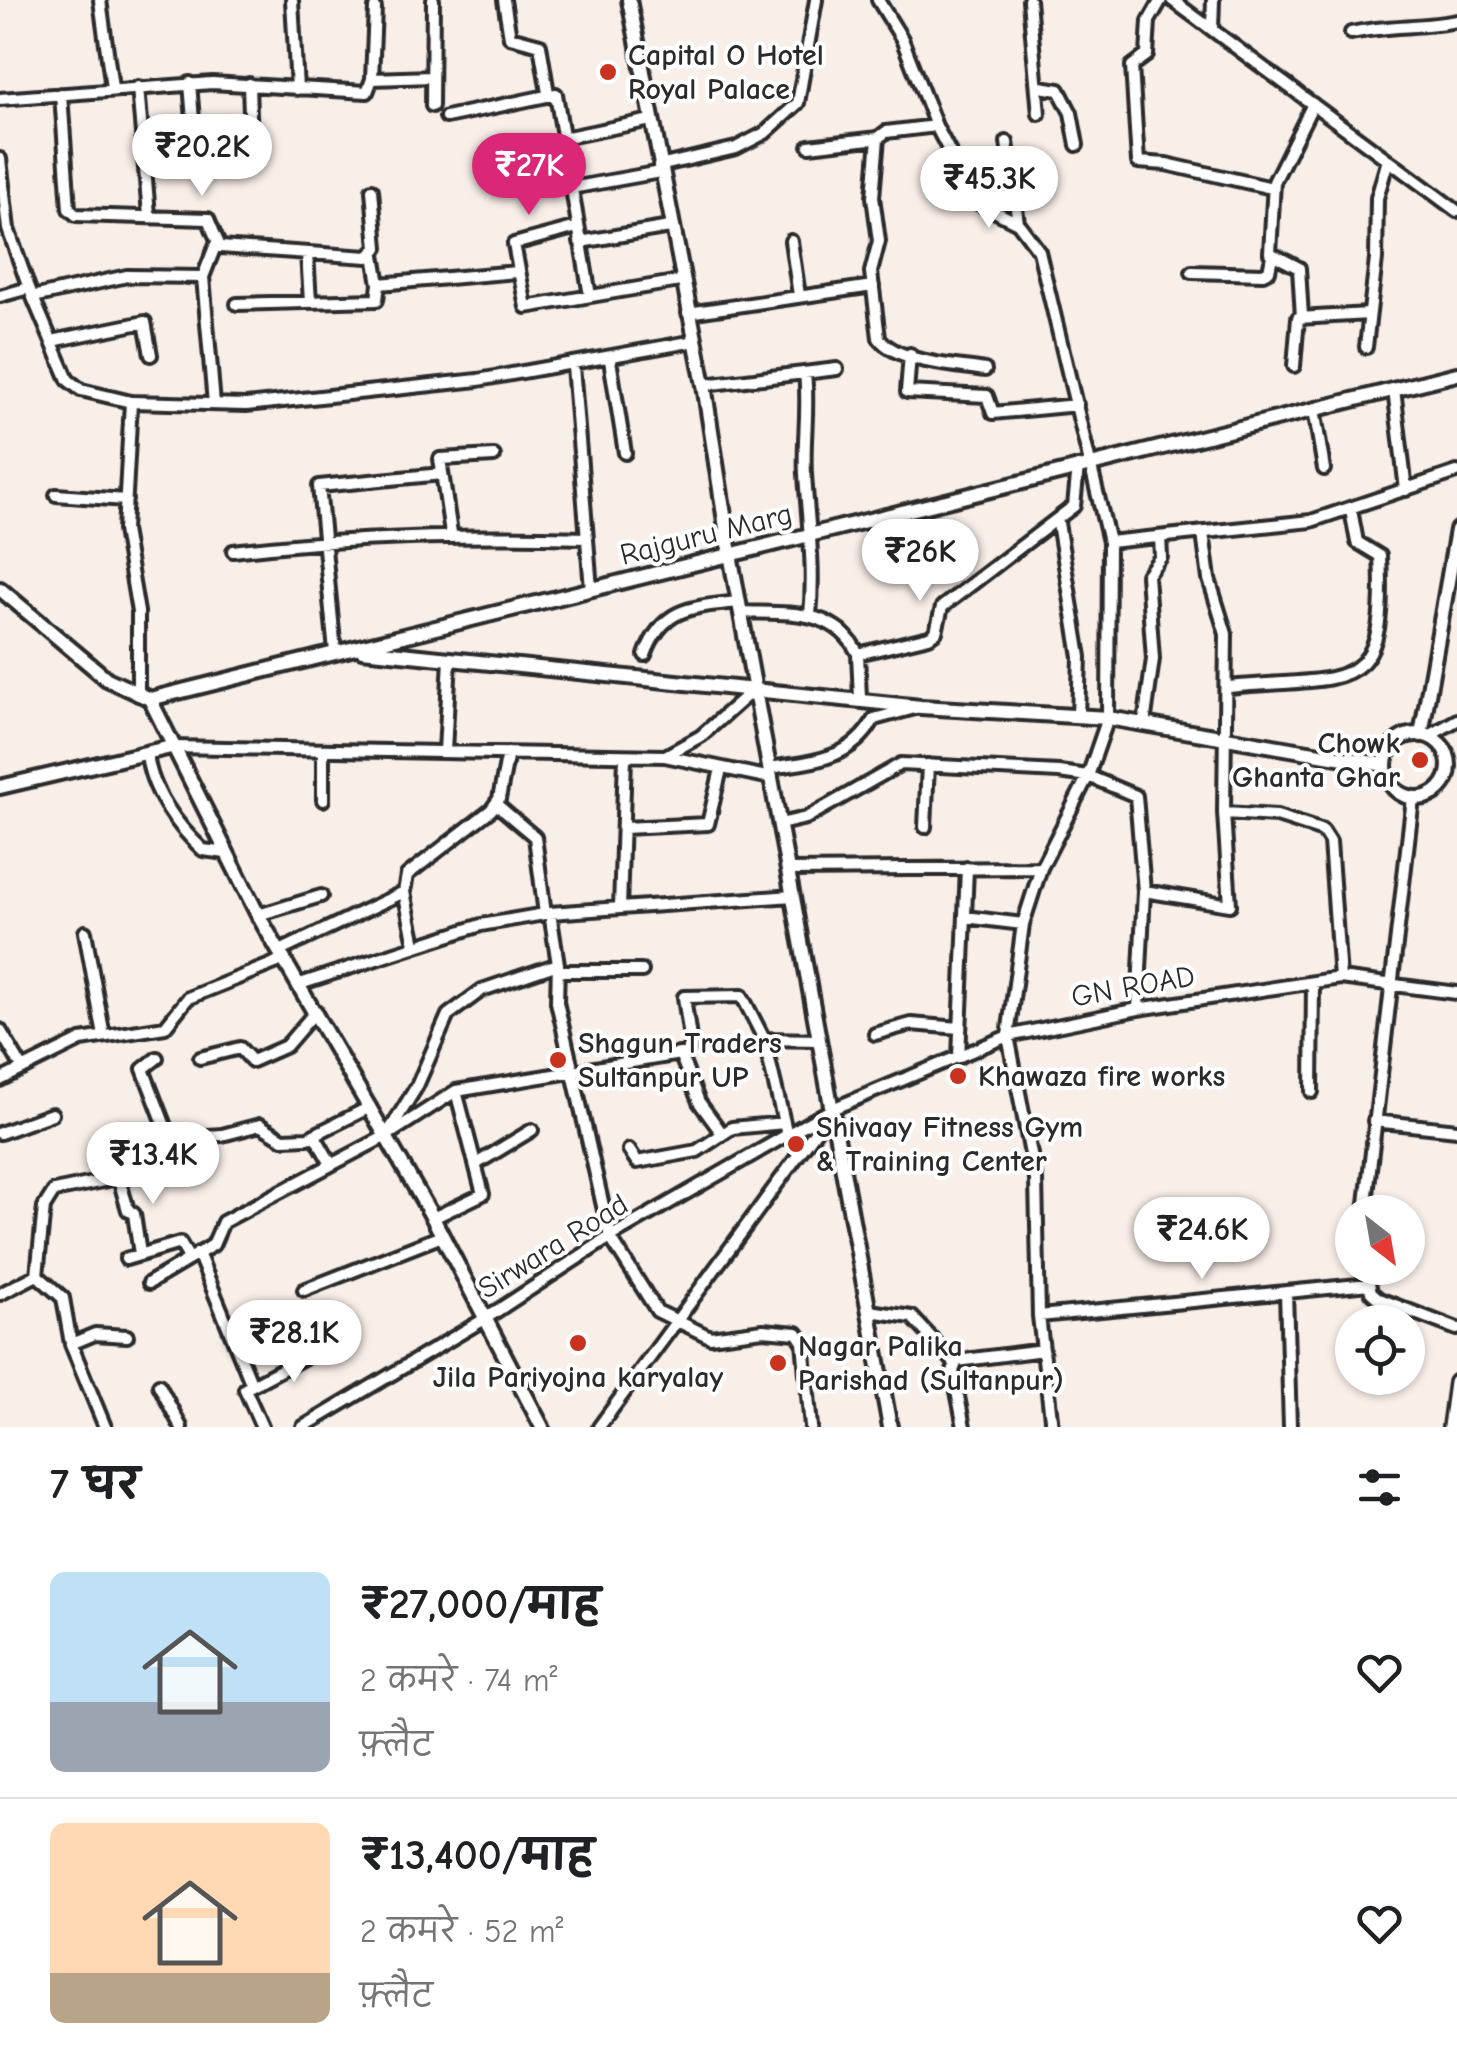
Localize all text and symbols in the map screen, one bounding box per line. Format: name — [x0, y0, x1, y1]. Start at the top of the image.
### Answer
place label: Capital O Hotel Royal Palace — [628, 38, 824, 107]
marker: Capital O Hotel Royal Palace — [597, 61, 619, 83]
pin: ₹20.2K — [121, 114, 283, 199]
text: ₹20.2K — [154, 128, 250, 165]
pin: ₹27K — [470, 133, 588, 218]
pin: ₹45.3K — [908, 146, 1070, 231]
text: ₹27K — [494, 147, 564, 184]
text: ₹45.3K — [942, 160, 1036, 197]
street label: Rajguru Marg — [616, 496, 796, 573]
pin: ₹26K — [861, 519, 979, 604]
text: ₹26K — [884, 533, 956, 570]
place label: Chowk Ghanta Ghar — [1232, 726, 1400, 795]
marker: Chowk Ghanta Ghar — [1409, 749, 1431, 771]
street label: GN ROAD — [1069, 958, 1198, 1015]
place label: Shagun Traders Sultanpur UP — [578, 1026, 782, 1095]
marker: Shagun Traders Sultanpur UP — [547, 1049, 569, 1071]
place label: Khawaza fire works — [978, 1059, 1225, 1094]
marker: Khawaza fire works — [947, 1065, 969, 1087]
place label: Shivaay Fitness Gym & Training Center — [816, 1110, 1083, 1179]
pin: ₹13.4K — [72, 1122, 234, 1207]
marker: Shivaay Fitness Gym & Training Center — [785, 1133, 807, 1155]
text: ₹13.4K — [108, 1136, 198, 1173]
street label: Sirwara Road — [472, 1187, 635, 1306]
north arrow — [1335, 1195, 1425, 1285]
map controls — [1335, 1195, 1425, 1395]
pin: ₹24.6K — [1121, 1197, 1283, 1282]
text: ₹24.6K — [1156, 1211, 1248, 1248]
pin: ₹28.1K — [213, 1300, 375, 1385]
button: locate — [1335, 1305, 1425, 1395]
text: ₹28.1K — [249, 1314, 339, 1351]
place label: Nagar Palika Parishad (Sultanpur) — [798, 1329, 1064, 1398]
marker: Jila Pariyojna karyalay — [567, 1332, 589, 1354]
marker: Nagar Palika Parishad (Sultanpur) — [767, 1352, 789, 1374]
place label: Jila Pariyojna karyalay — [433, 1360, 723, 1395]
text: 7 घर — [50, 1460, 140, 1509]
icon: filters — [1352, 1460, 1407, 1515]
text: ₹27,000/माह — [360, 1580, 601, 1629]
icon: home — [130, 1612, 250, 1732]
icon: heart — [1352, 1645, 1407, 1700]
text: 2 कमरे · 74 m² — [360, 1662, 557, 1699]
text: फ़्लैट — [360, 1727, 433, 1764]
text: ₹13,400/माह — [360, 1831, 594, 1880]
icon: home — [130, 1863, 250, 1983]
icon: heart — [1352, 1896, 1407, 1951]
text: 2 कमरे · 52 m² — [360, 1913, 563, 1950]
text: फ़्लैट — [360, 1978, 433, 2015]

